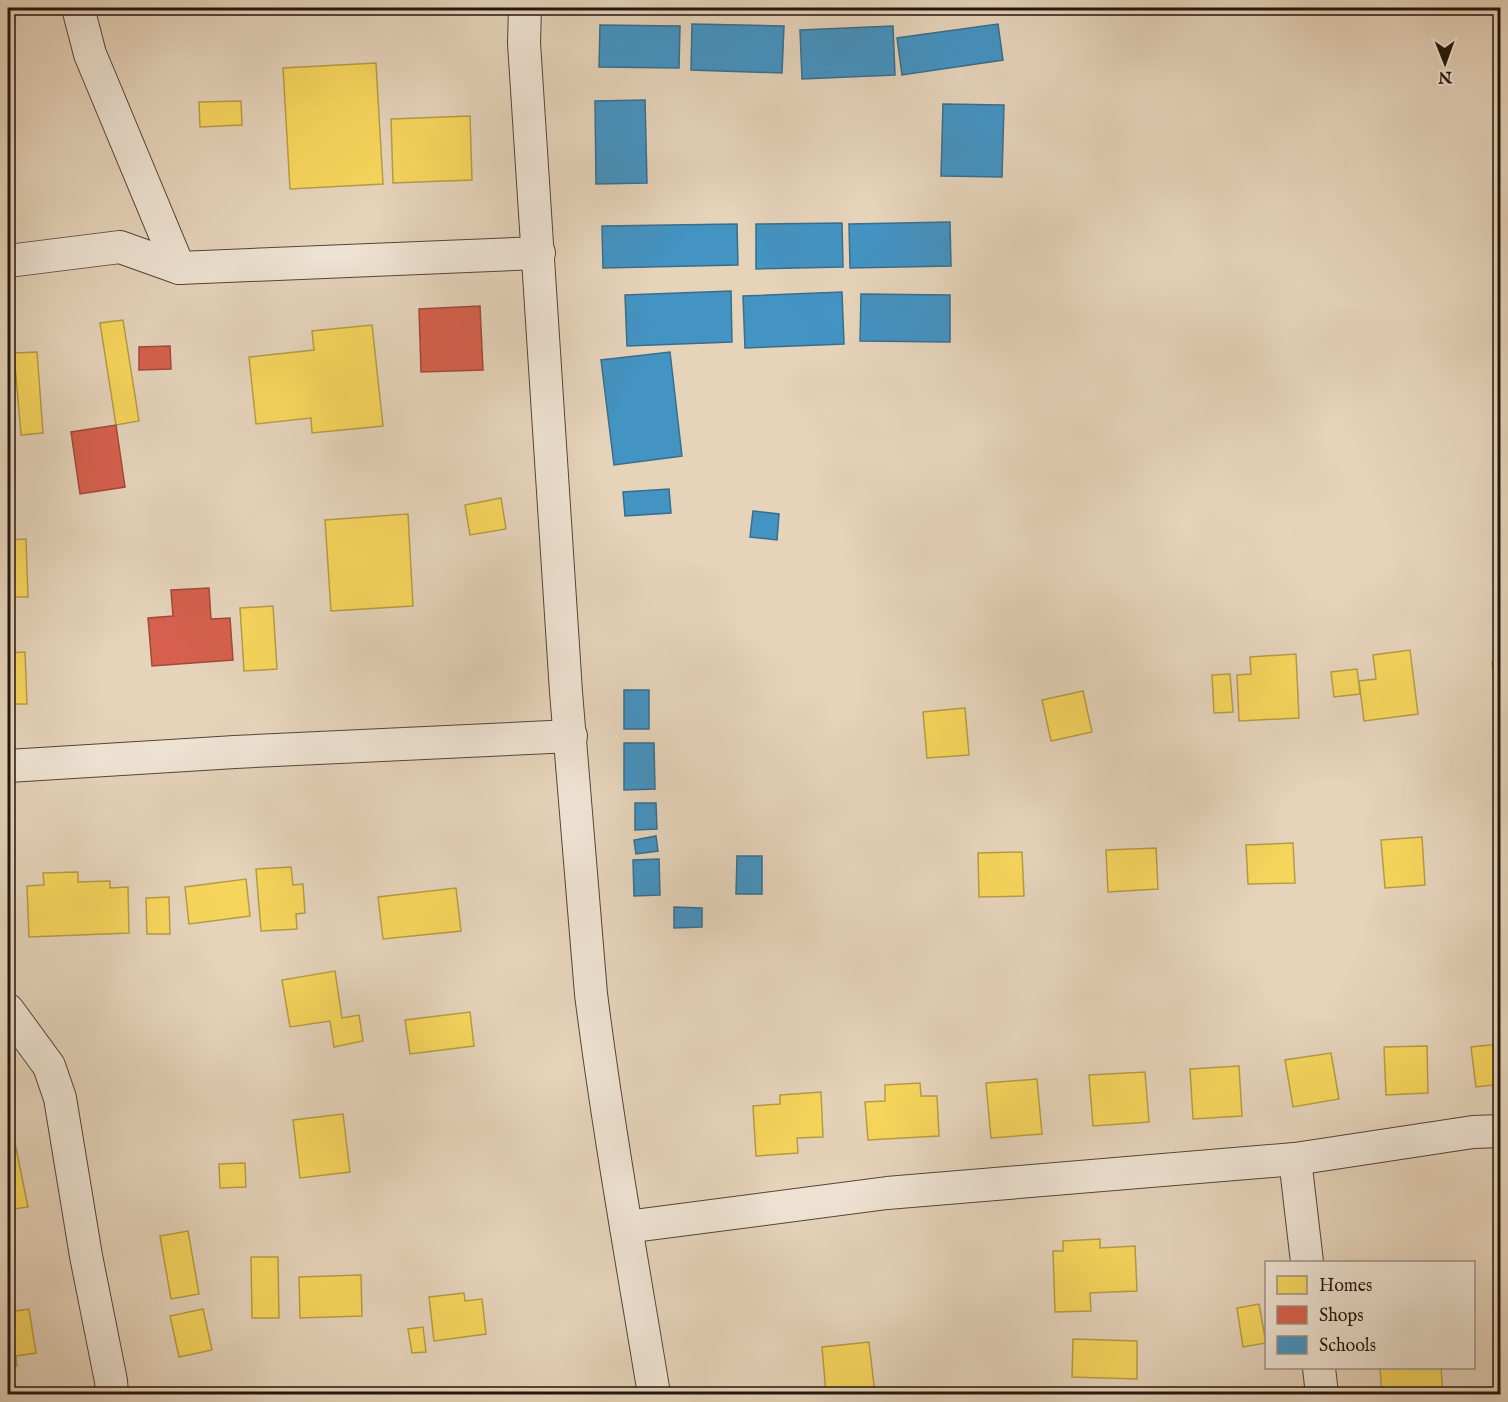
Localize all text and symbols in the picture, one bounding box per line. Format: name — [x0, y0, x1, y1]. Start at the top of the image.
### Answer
north arrow — [1415, 33, 1475, 93]
text: N — [1438, 66, 1453, 86]
legend — [1265, 1261, 1475, 1369]
text: Homes — [1319, 1275, 1372, 1298]
text: Shops — [1319, 1305, 1364, 1328]
text: Schools — [1319, 1335, 1376, 1358]

